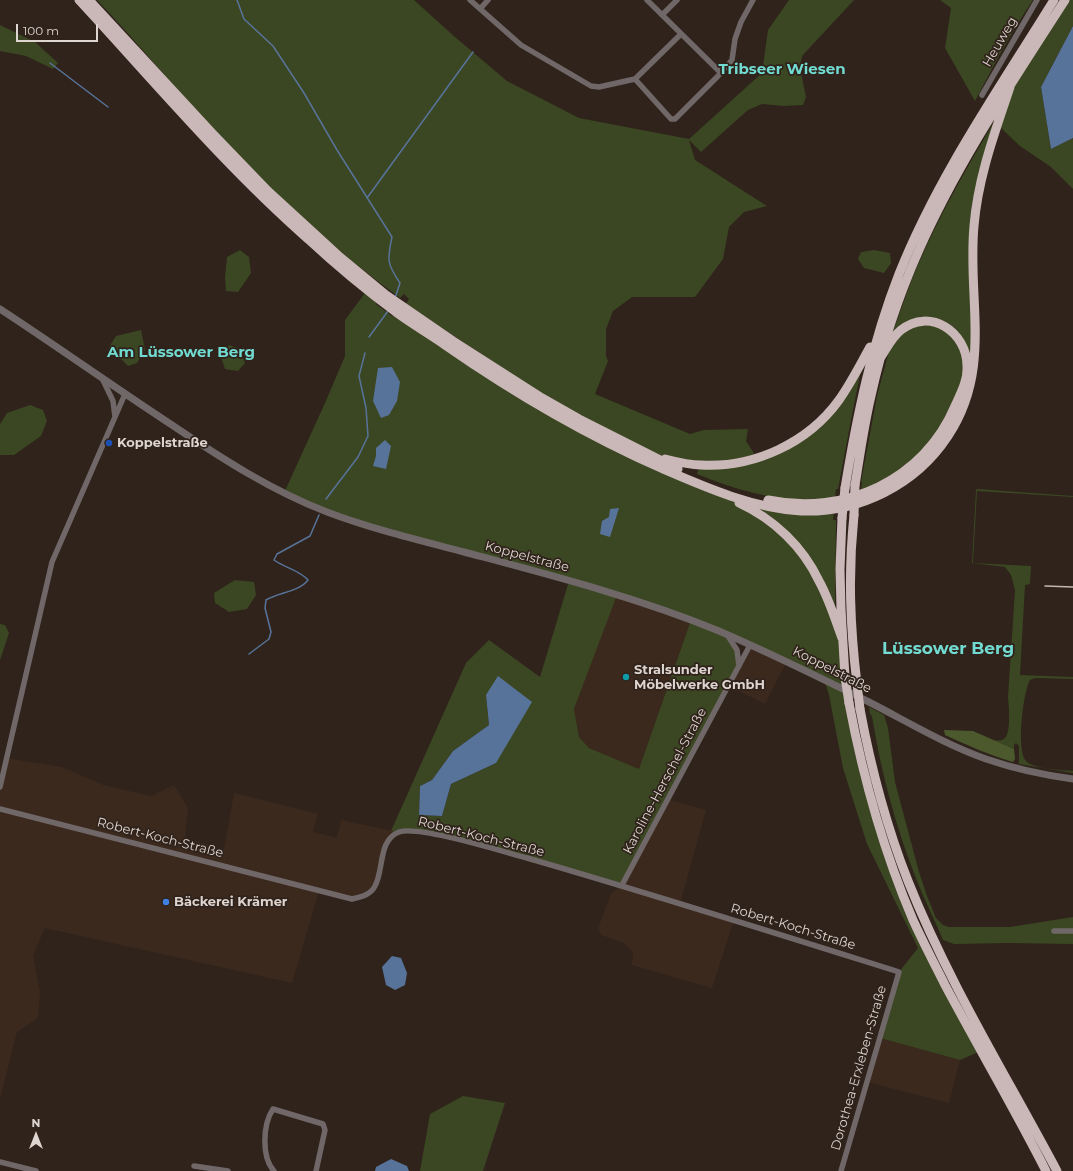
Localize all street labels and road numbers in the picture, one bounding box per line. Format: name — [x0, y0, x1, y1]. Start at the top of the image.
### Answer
street label: Heuweg — [979, 14, 1021, 70]
street label: Koppelstraße — [483, 538, 571, 576]
street label: Koppelstraße — [790, 643, 874, 697]
street label: Karoline-Herschel-Straße — [620, 705, 710, 857]
street label: Robert-Koch-Straße — [416, 814, 546, 860]
street label: Robert-Koch-Straße — [95, 815, 225, 861]
street label: Robert-Koch-Straße — [729, 901, 857, 953]
street label: Dorothea-Erxleben-Straße — [828, 984, 890, 1152]

